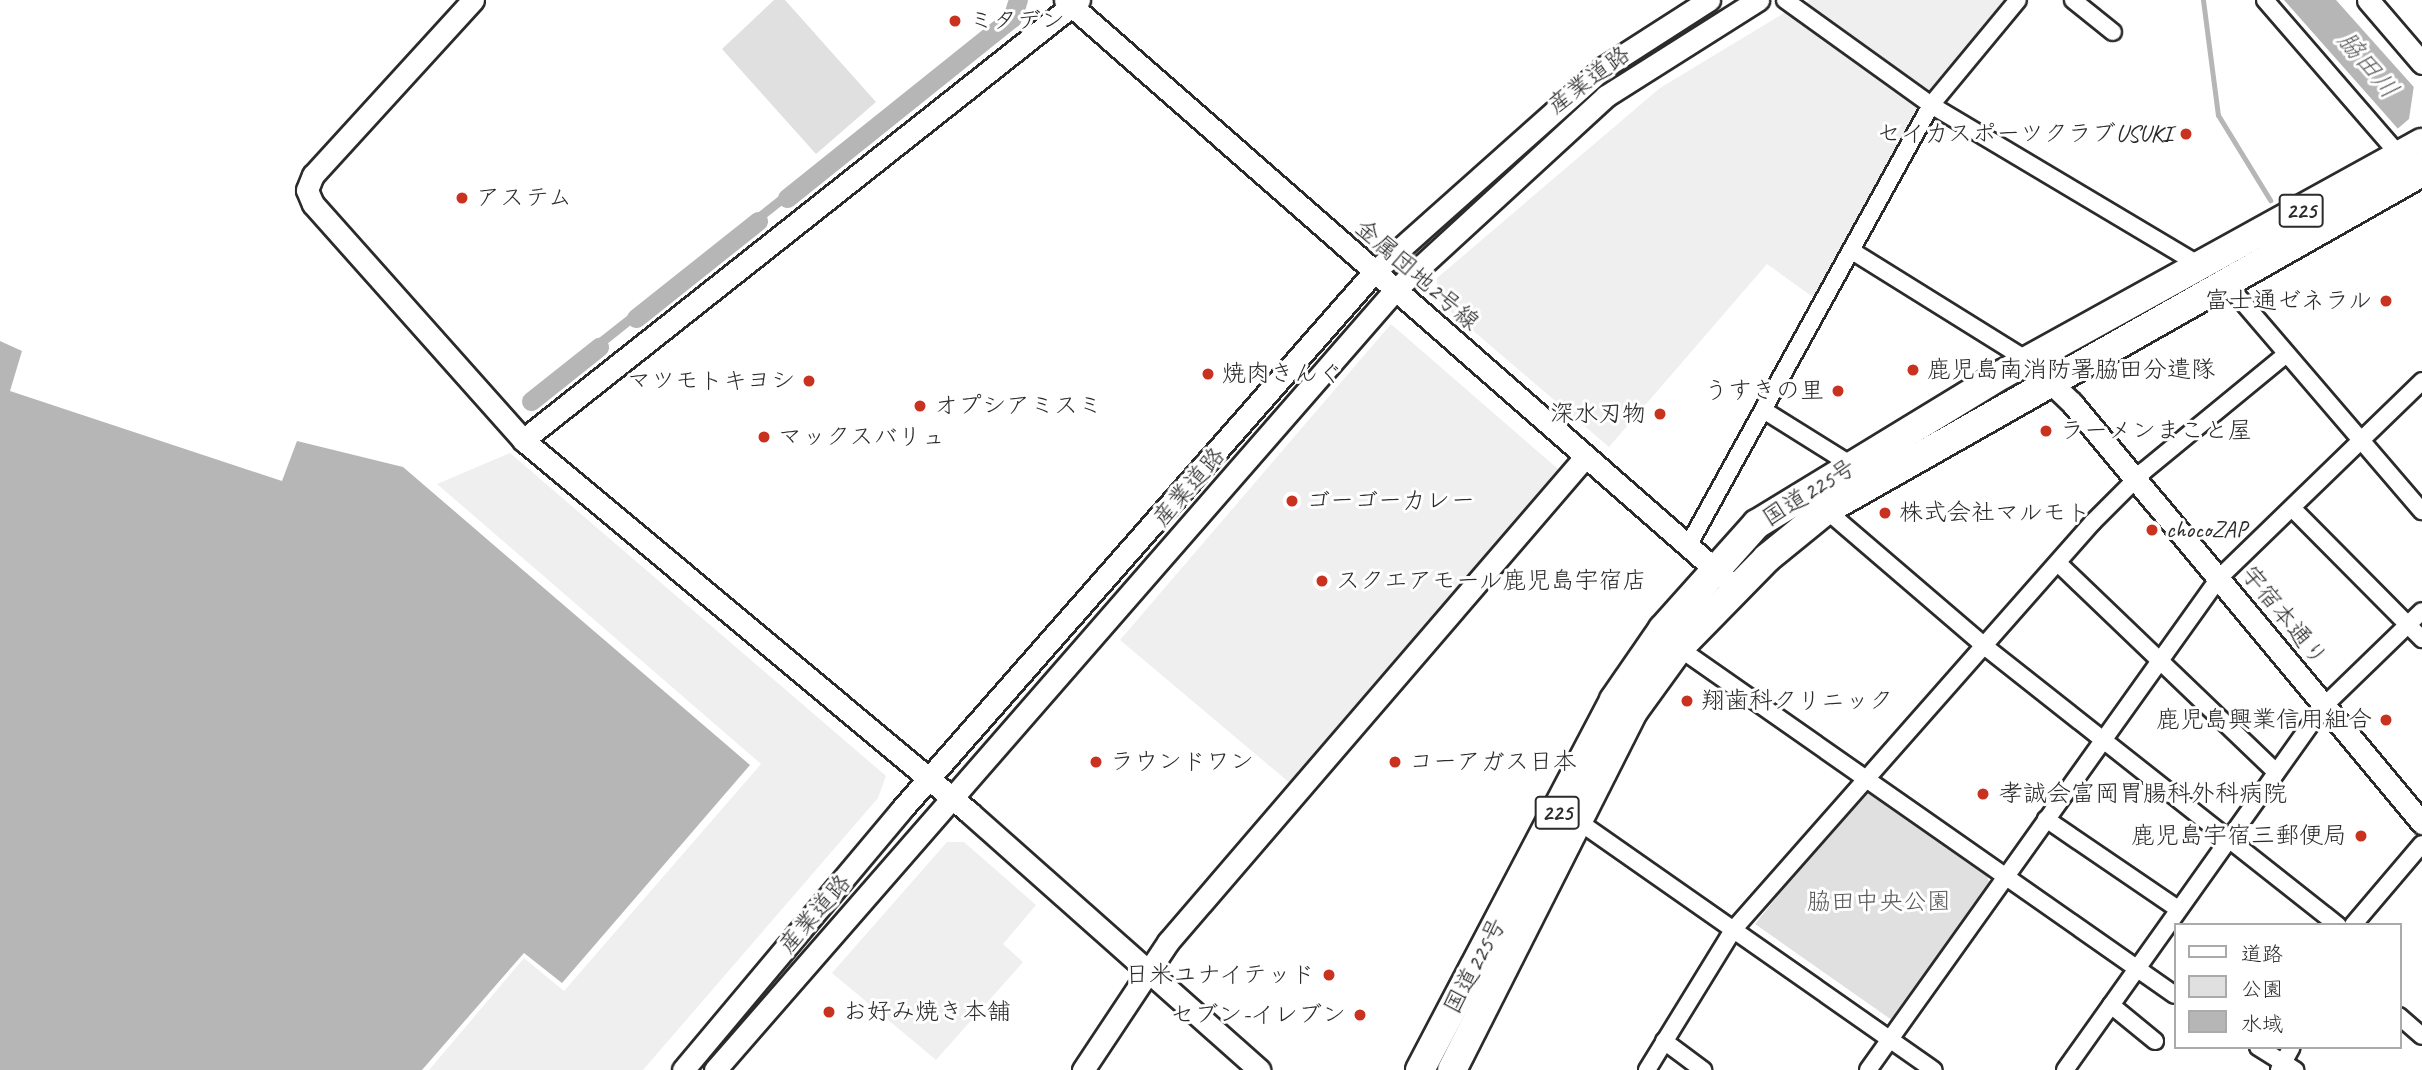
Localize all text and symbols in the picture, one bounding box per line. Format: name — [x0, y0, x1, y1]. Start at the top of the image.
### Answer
place label: ミタデン — [969, 7, 1065, 35]
marker: ミタデン — [947, 13, 963, 29]
water label: 脇田川 — [2331, 25, 2405, 105]
street label: 産業道路 — [1542, 40, 1636, 120]
place label: セイカスポーツクラブUSUKI — [1876, 120, 2172, 148]
marker: セイカスポーツクラブUSUKI — [2178, 126, 2194, 142]
place label: アステム — [476, 184, 572, 212]
marker: アステム — [454, 190, 470, 206]
road number: 225 — [2278, 192, 2324, 230]
street label: 金属団地2号線 — [1349, 213, 1485, 337]
place label: 富士通ゼネラル — [2204, 287, 2372, 315]
marker: 富士通ゼネラル — [2378, 293, 2394, 309]
place label: 鹿児島南消防署脇田分遣隊 — [1927, 356, 2215, 384]
place label: 焼肉きんぐ — [1222, 360, 1342, 388]
marker: 鹿児島南消防署脇田分遣隊 — [1905, 362, 1921, 378]
marker: 焼肉きんぐ — [1200, 366, 1216, 382]
place label: マツモトキヨシ — [627, 367, 795, 395]
marker: マツモトキヨシ — [801, 373, 817, 389]
place label: うすきの里 — [1704, 377, 1824, 405]
marker: うすきの里 — [1830, 383, 1846, 399]
place label: オプシアミスミ — [934, 392, 1102, 420]
marker: オプシアミスミ — [912, 398, 928, 414]
place label: 深水刃物 — [1550, 400, 1646, 428]
marker: 深水刃物 — [1652, 406, 1668, 422]
place label: ラーメンまこと屋 — [2060, 417, 2252, 445]
place label: マックスバリュ — [778, 423, 946, 451]
marker: ラーメンまこと屋 — [2038, 423, 2054, 439]
marker: マックスバリュ — [756, 429, 772, 445]
street label: 産業道路 — [1147, 441, 1231, 533]
street label: 国道225号 — [1757, 453, 1861, 533]
place label: ゴーゴーカレー — [1306, 487, 1475, 515]
marker: ゴーゴーカレー — [1284, 493, 1300, 509]
place label: 株式会社マルモト — [1899, 499, 2091, 527]
marker: 株式会社マルモト — [1877, 505, 1893, 521]
place label: chocoZAP — [2166, 516, 2247, 544]
marker: chocoZAP — [2144, 522, 2160, 538]
street label: 宇宿本通り — [2235, 560, 2333, 672]
place label: スクエアモール鹿児島宇宿店 — [1336, 567, 1648, 595]
marker: スクエアモール鹿児島宇宿店 — [1314, 573, 1330, 589]
place label: 翔歯科クリニック — [1701, 687, 1893, 715]
marker: 翔歯科クリニック — [1679, 693, 1695, 709]
place label: 鹿児島興業信用組合 — [2156, 706, 2372, 734]
marker: 鹿児島興業信用組合 — [2378, 712, 2394, 728]
place label: ラウンドワン — [1110, 748, 1254, 776]
place label: コーアガス日本 — [1409, 748, 1577, 776]
marker: ラウンドワン — [1088, 754, 1104, 770]
marker: コーアガス日本 — [1387, 754, 1403, 770]
place label: 孝誠会富岡胃腸科外科病院 — [1999, 780, 2287, 808]
marker: 孝誠会富岡胃腸科外科病院 — [1973, 784, 1993, 804]
road number: 225 — [1534, 793, 1580, 832]
place label: 鹿児島宇宿三郵便局 — [2131, 822, 2347, 850]
marker: 鹿児島宇宿三郵便局 — [2353, 828, 2369, 844]
street label: 産業道路 — [773, 868, 857, 960]
park label: 脇田中央公園 — [1807, 888, 1951, 916]
street label: 国道225号 — [1438, 913, 1512, 1019]
legend — [2174, 923, 2401, 1049]
text: 道路 — [2241, 941, 2283, 967]
place label: 日米ユナイテッド — [1123, 961, 1315, 989]
marker: 日米ユナイテッド — [1321, 967, 1337, 983]
text: 公園 — [2241, 976, 2283, 1002]
place label: お好み焼き本舗 — [843, 998, 1011, 1026]
place label: セブン-イレブン — [1170, 1001, 1346, 1029]
marker: お好み焼き本舗 — [821, 1004, 837, 1020]
marker: セブン-イレブン — [1352, 1007, 1368, 1023]
text: 水域 — [2241, 1011, 2283, 1037]

